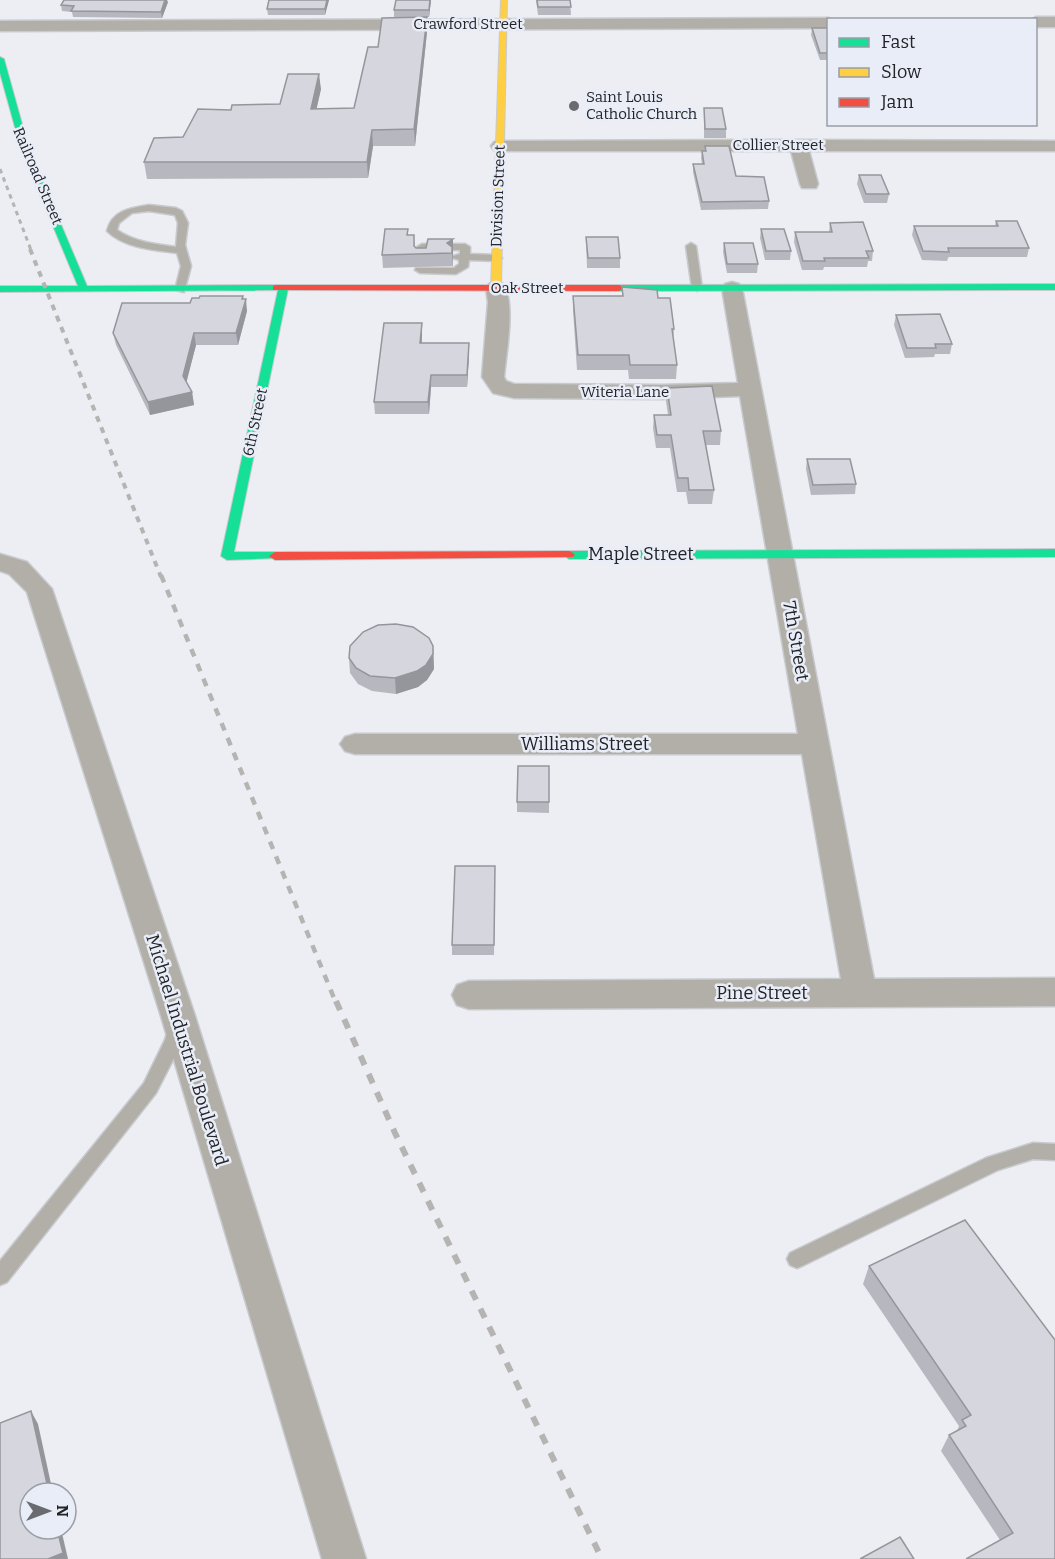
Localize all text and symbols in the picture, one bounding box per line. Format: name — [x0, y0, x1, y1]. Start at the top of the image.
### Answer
street label: Crawford Street — [413, 15, 523, 33]
legend — [827, 18, 1037, 126]
text: Fast — [881, 31, 916, 53]
text: Slow — [881, 61, 922, 83]
place label: Saint Louis Catholic Church — [586, 88, 698, 123]
text: Jam — [880, 91, 914, 113]
marker: Saint Louis Catholic Church — [567, 99, 581, 113]
street label: Railroad Street — [9, 125, 67, 228]
street label: Collier Street — [732, 136, 824, 154]
street label: Division Street — [487, 144, 509, 247]
street label: Oak Street — [491, 279, 564, 297]
street label: Witeria Lane — [581, 383, 669, 401]
street label: 6th Street — [239, 386, 271, 458]
street label: Maple Street — [588, 543, 694, 565]
street label: 7th Street — [778, 599, 814, 683]
street label: Williams Street — [521, 733, 650, 755]
street label: Michael Industrial Boulevard — [141, 932, 233, 1169]
street label: Pine Street — [716, 982, 808, 1004]
north arrow — [18, 1481, 78, 1541]
text: N — [53, 1505, 72, 1517]

